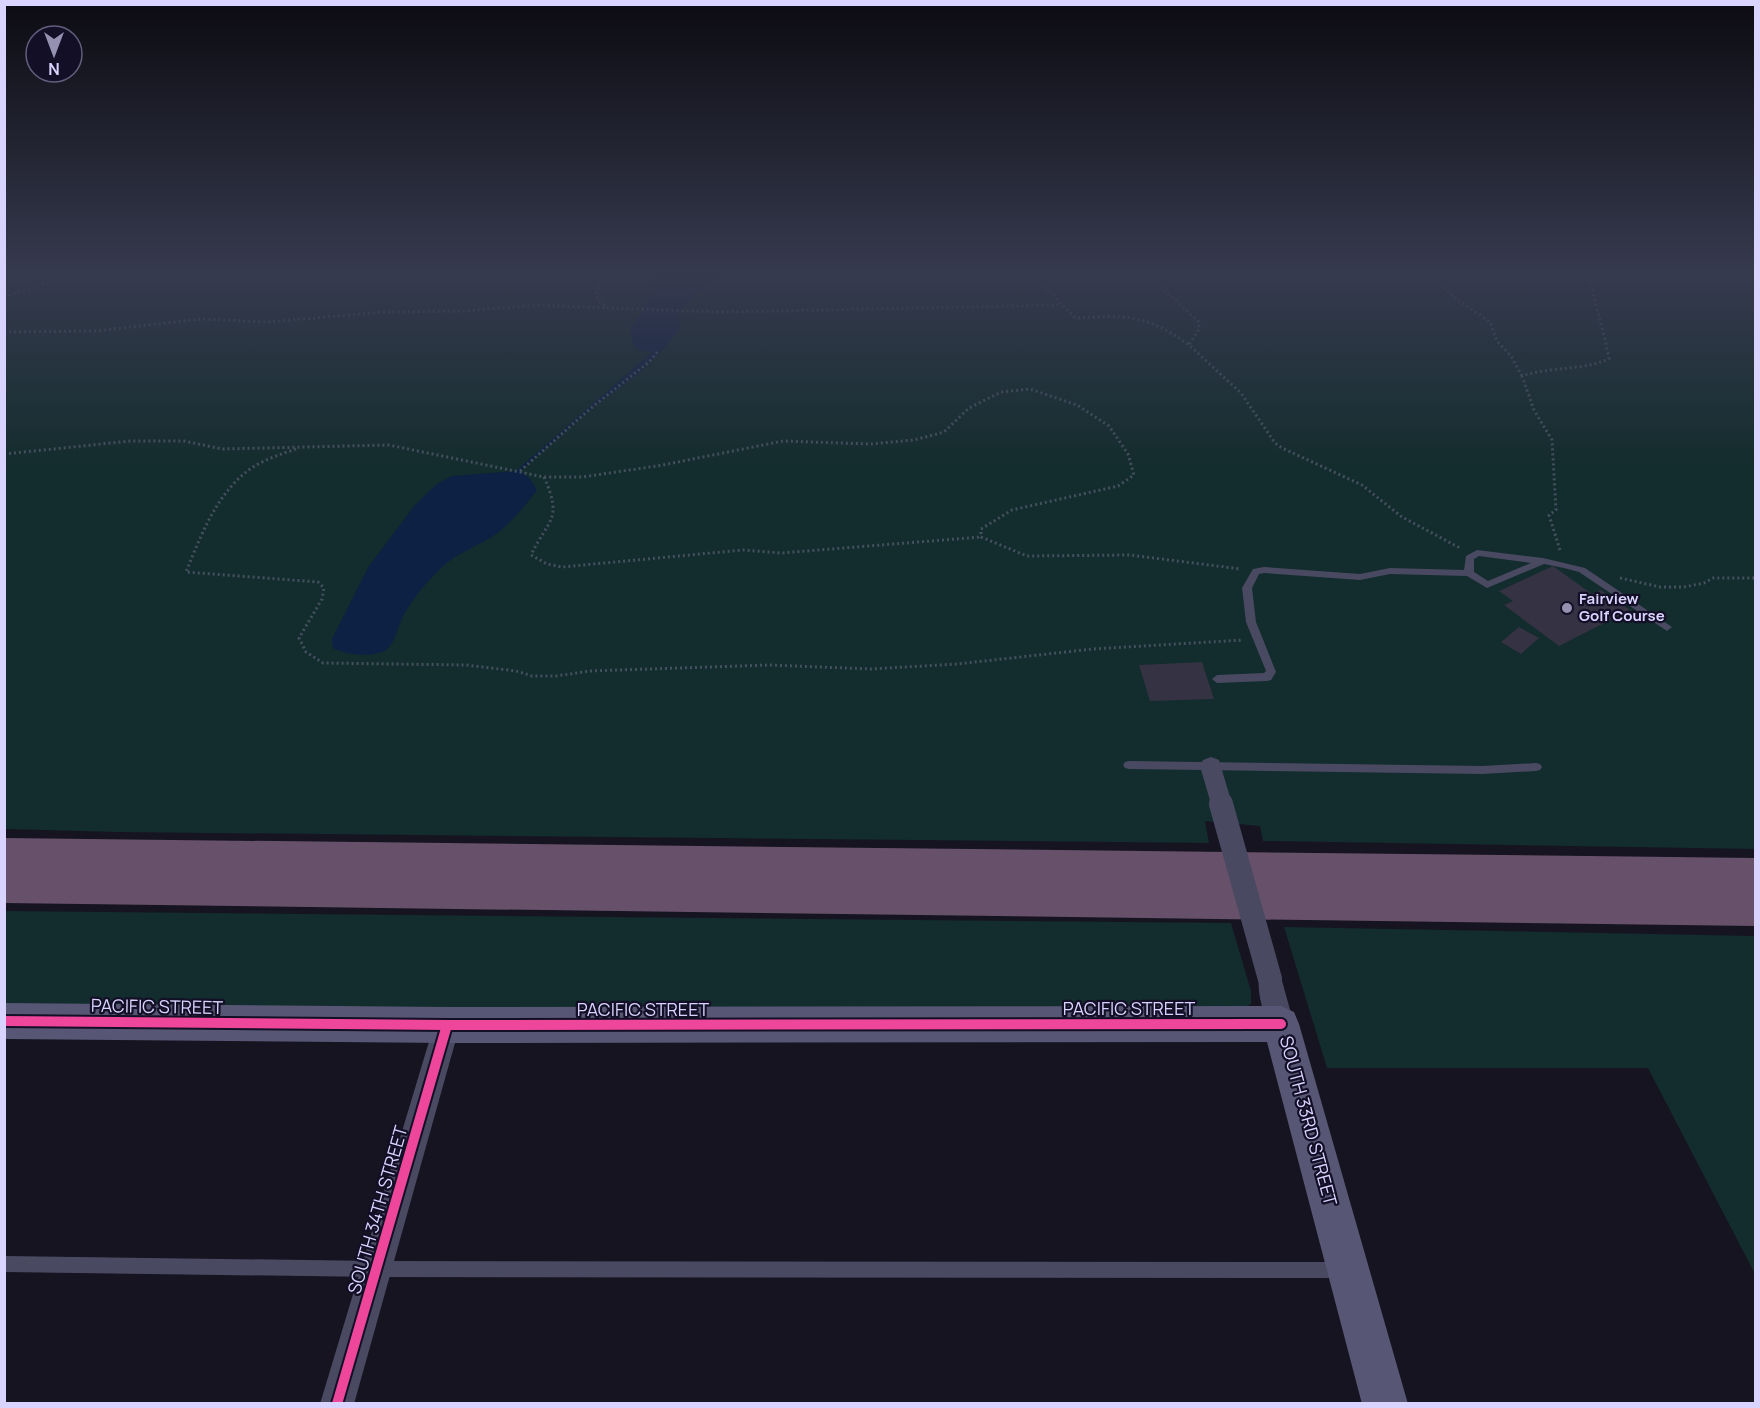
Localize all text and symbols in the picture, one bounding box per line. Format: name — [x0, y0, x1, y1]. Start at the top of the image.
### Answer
north arrow — [24, 24, 84, 84]
text: N — [48, 58, 60, 80]
place label: Fairview Golf Course — [1579, 588, 1665, 626]
marker: Fairview Golf Course — [1560, 601, 1574, 615]
street label: PACIFIC STREET — [91, 993, 224, 1019]
street label: PACIFIC STREET — [1063, 996, 1195, 1020]
street label: PACIFIC STREET — [577, 997, 709, 1021]
street label: SOUTH 33RD STREET — [1275, 1033, 1343, 1209]
street label: SOUTH 34TH STREET — [342, 1123, 413, 1297]

